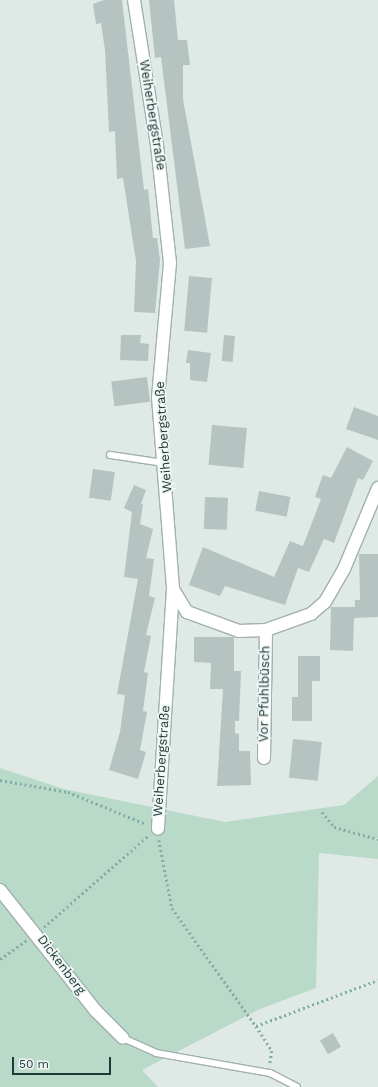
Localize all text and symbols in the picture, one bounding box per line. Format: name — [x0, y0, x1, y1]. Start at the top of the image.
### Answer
street label: Weiherbergstraße — [136, 59, 168, 171]
street label: Weiherbergstraße — [152, 381, 176, 493]
street label: Vor Pfuhlbüsch — [256, 645, 274, 743]
street label: Weiherbergstraße — [150, 705, 174, 817]
street label: Dickenberg — [34, 932, 88, 998]
scale bar — [14, 1049, 113, 1075]
text: 50 m — [19, 1057, 49, 1071]

